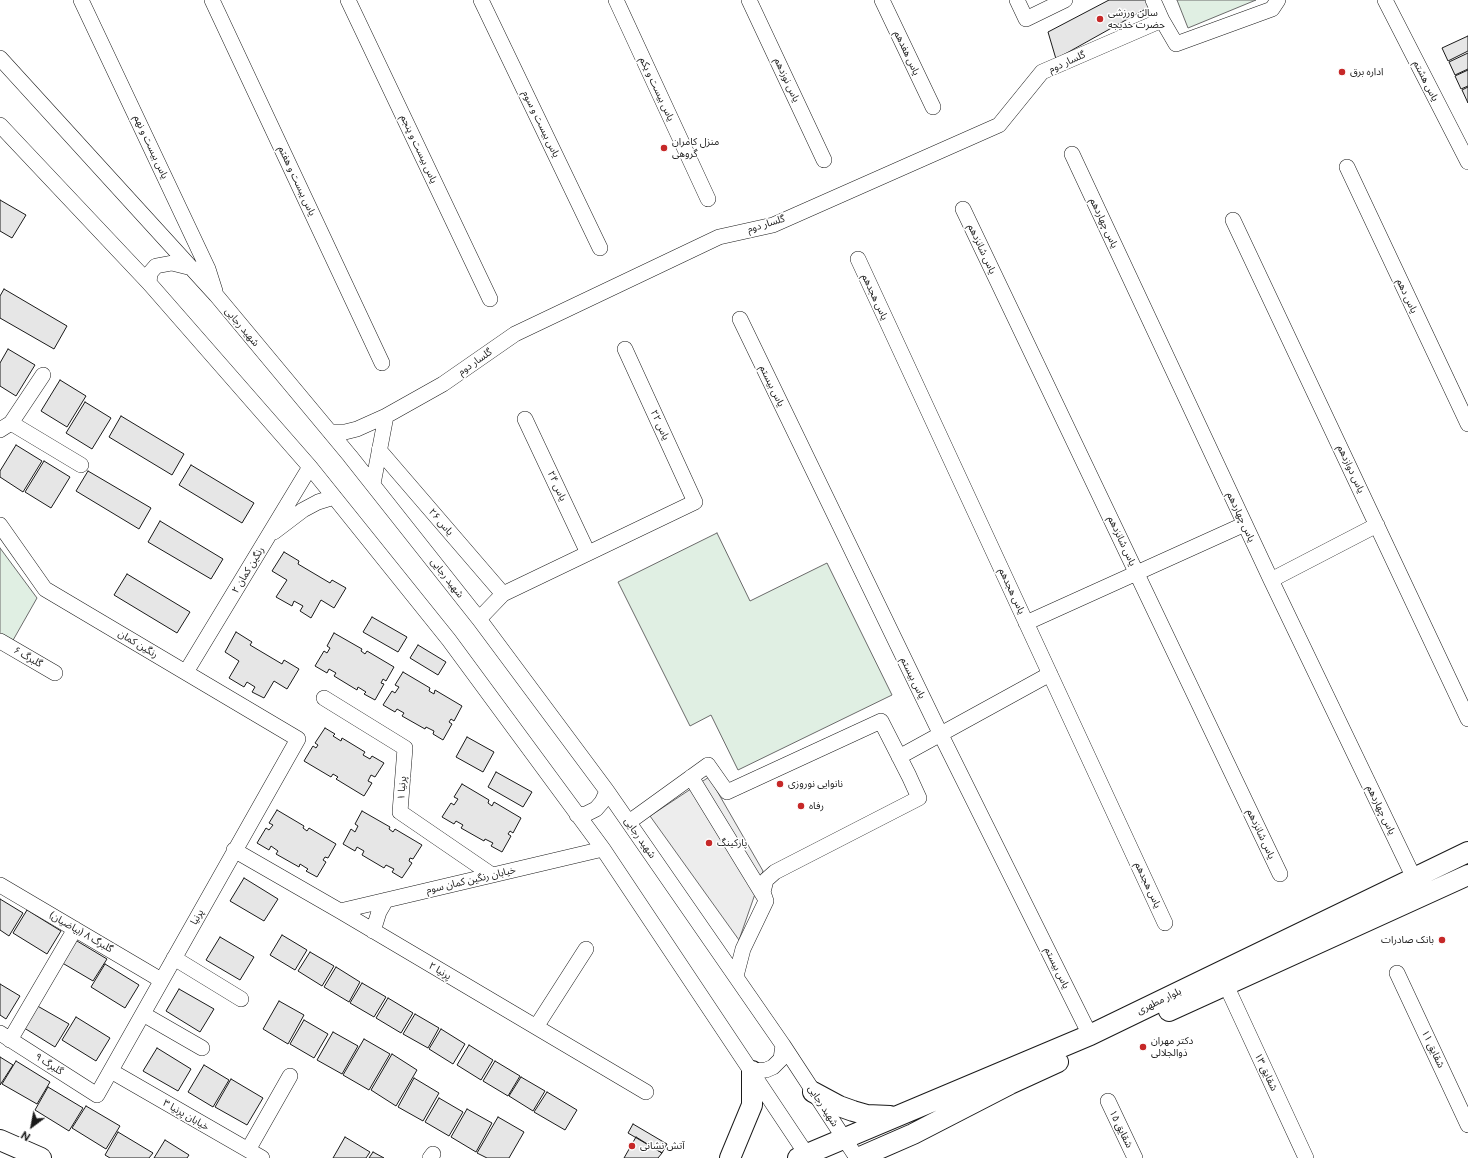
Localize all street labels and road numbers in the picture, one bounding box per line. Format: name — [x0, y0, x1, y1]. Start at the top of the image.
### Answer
street label: یاس هفدهم — [891, 29, 923, 77]
street label: گلسار دوم — [1047, 49, 1087, 75]
street label: یاس بیست و یکم — [637, 55, 677, 123]
street label: یاس نوزدهم — [772, 56, 802, 104]
street label: یاس هشتم — [1411, 59, 1441, 103]
street label: یاس بیست و سوم — [520, 89, 562, 159]
street label: یاس بیست و نهم — [131, 113, 171, 181]
street label: یاس بیست و پنجم — [398, 113, 440, 185]
street label: یاس یبست و هفتم — [276, 144, 318, 218]
street label: یاس چهاردهم — [1087, 196, 1121, 250]
street label: گلسار دوم — [746, 213, 786, 235]
street label: یاس شانزدهم — [965, 222, 999, 276]
street label: یاس هجدهم — [859, 272, 891, 322]
street label: یاس دهم — [1394, 277, 1420, 315]
street label: شهید رجایی — [222, 305, 262, 349]
street label: گلسار دوم — [456, 346, 494, 378]
street label: یاس بیستم — [757, 363, 787, 409]
street label: یاس ۲۲ — [648, 408, 672, 442]
street label: یاس دوازدهم — [1335, 443, 1367, 495]
street label: یاس ۲۴ — [545, 469, 569, 503]
street label: یاس چهاردهم — [1224, 490, 1258, 544]
street label: یاس ۲۶ — [426, 506, 456, 538]
street label: یاس شانزدهم — [1105, 514, 1139, 568]
street label: رنگین کمان ۲ — [229, 544, 267, 596]
street label: شهید رجایی — [428, 556, 466, 600]
street label: یاس هجدهم — [996, 566, 1028, 616]
street label: رنگین کمان — [116, 627, 160, 661]
street label: گلبرگ ۶ — [12, 644, 44, 670]
street label: یاس بیستم — [898, 655, 928, 701]
street label: پرنیا ۱ — [395, 776, 409, 800]
street label: یاس چهاردهم — [1364, 783, 1398, 837]
street label: یاس شانزدهم — [1244, 807, 1278, 861]
street label: شهید رجایی — [622, 815, 658, 861]
street label: یاس هجدهم — [1132, 860, 1164, 910]
street label: خیابان رنگین کمان سوم — [425, 864, 517, 896]
street label: پرنیا — [188, 907, 206, 927]
street label: گلبرگ ۸ (بیاضیان) — [47, 909, 115, 955]
street label: یاس بیستم — [1042, 945, 1072, 991]
street label: پرنیا ۲ — [427, 960, 453, 982]
street label: بلوار مطهری — [1135, 985, 1183, 1017]
street label: شقایق ۱۱ — [1419, 1028, 1447, 1070]
street label: گلبرگ ۹ — [33, 1051, 65, 1077]
street label: شقایق ۱۳ — [1252, 1051, 1280, 1093]
street label: شهید رجایی — [805, 1083, 841, 1129]
street label: خیابان پرنیا ۳ — [161, 1097, 211, 1133]
street label: شقایق ۱۵ — [1107, 1108, 1135, 1150]

